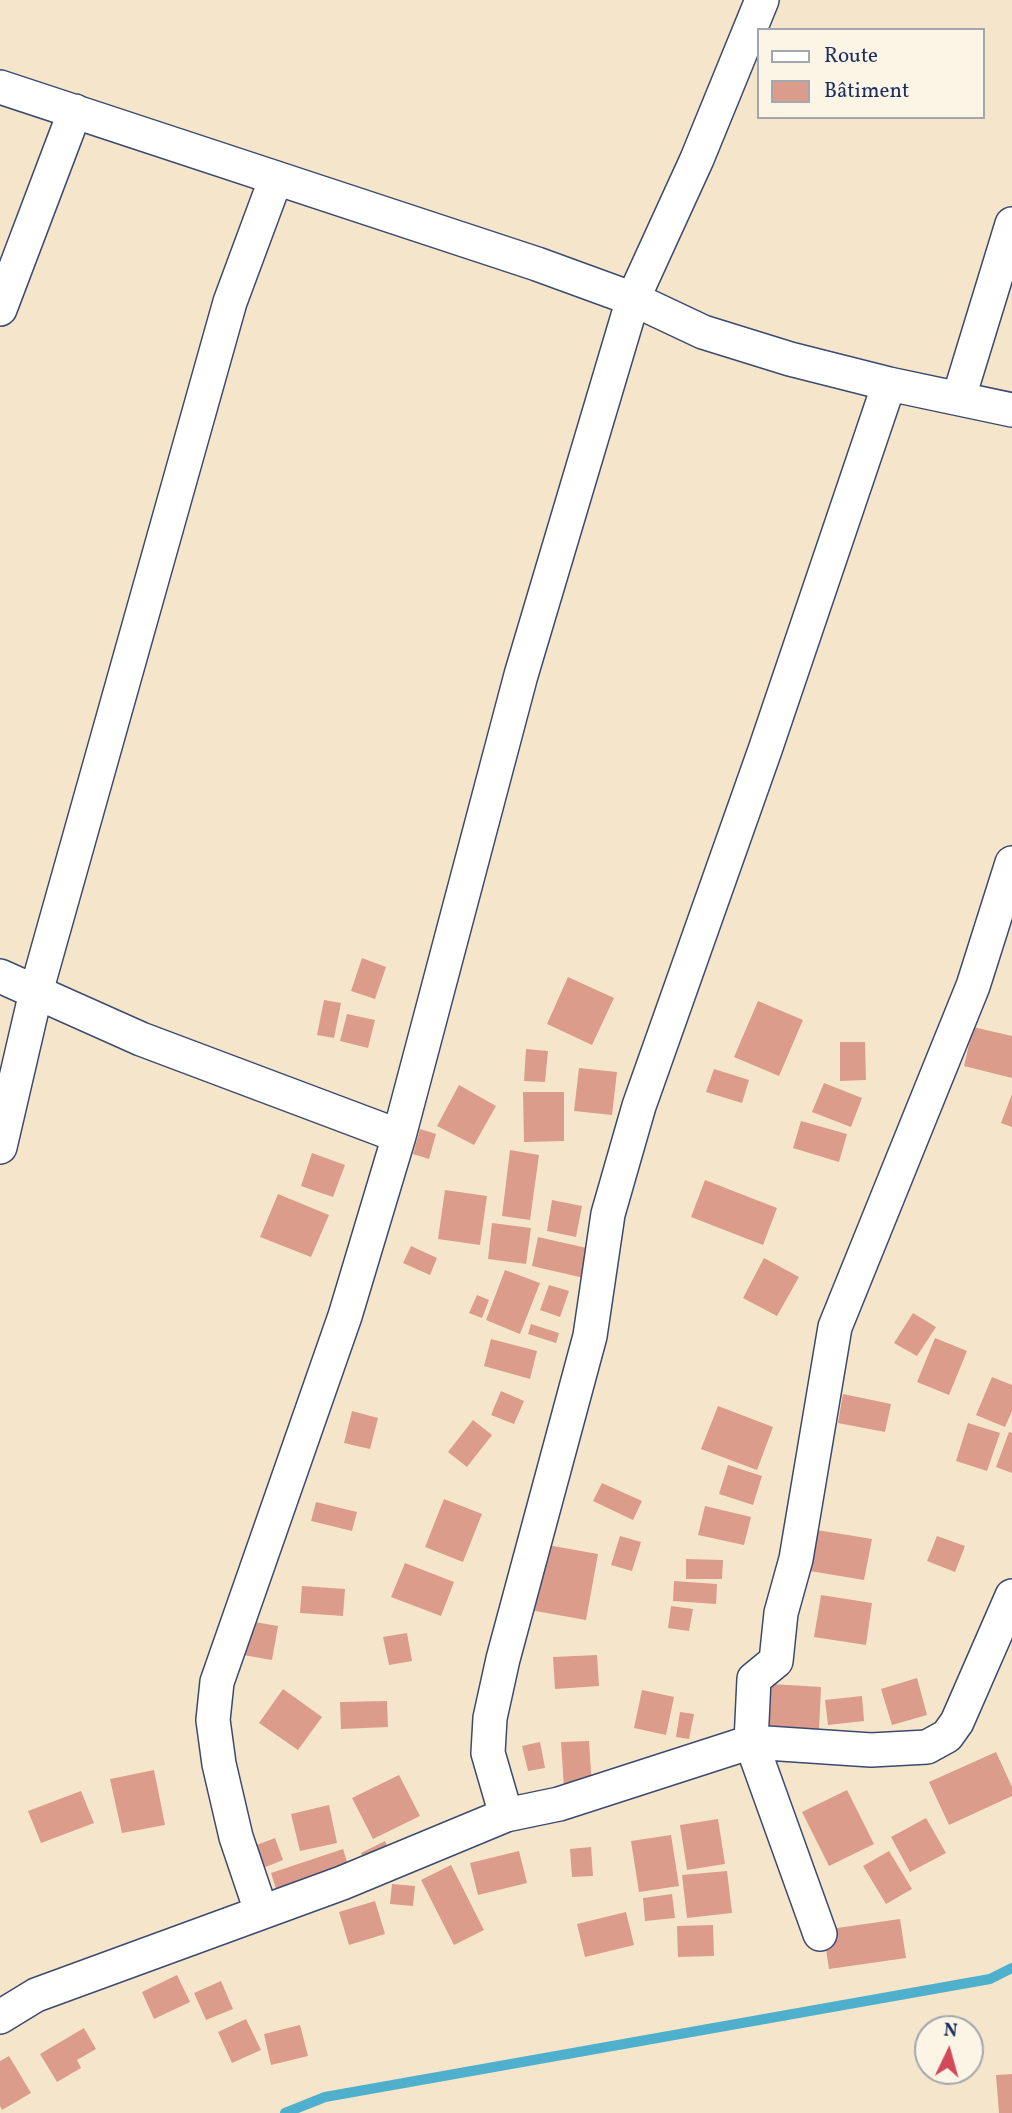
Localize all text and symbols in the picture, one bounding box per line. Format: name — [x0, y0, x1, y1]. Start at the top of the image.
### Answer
legend — [757, 28, 984, 119]
text: Route — [824, 42, 878, 71]
text: Bâtiment — [824, 77, 909, 106]
north arrow — [914, 2015, 984, 2085]
text: N — [943, 2018, 959, 2045]

